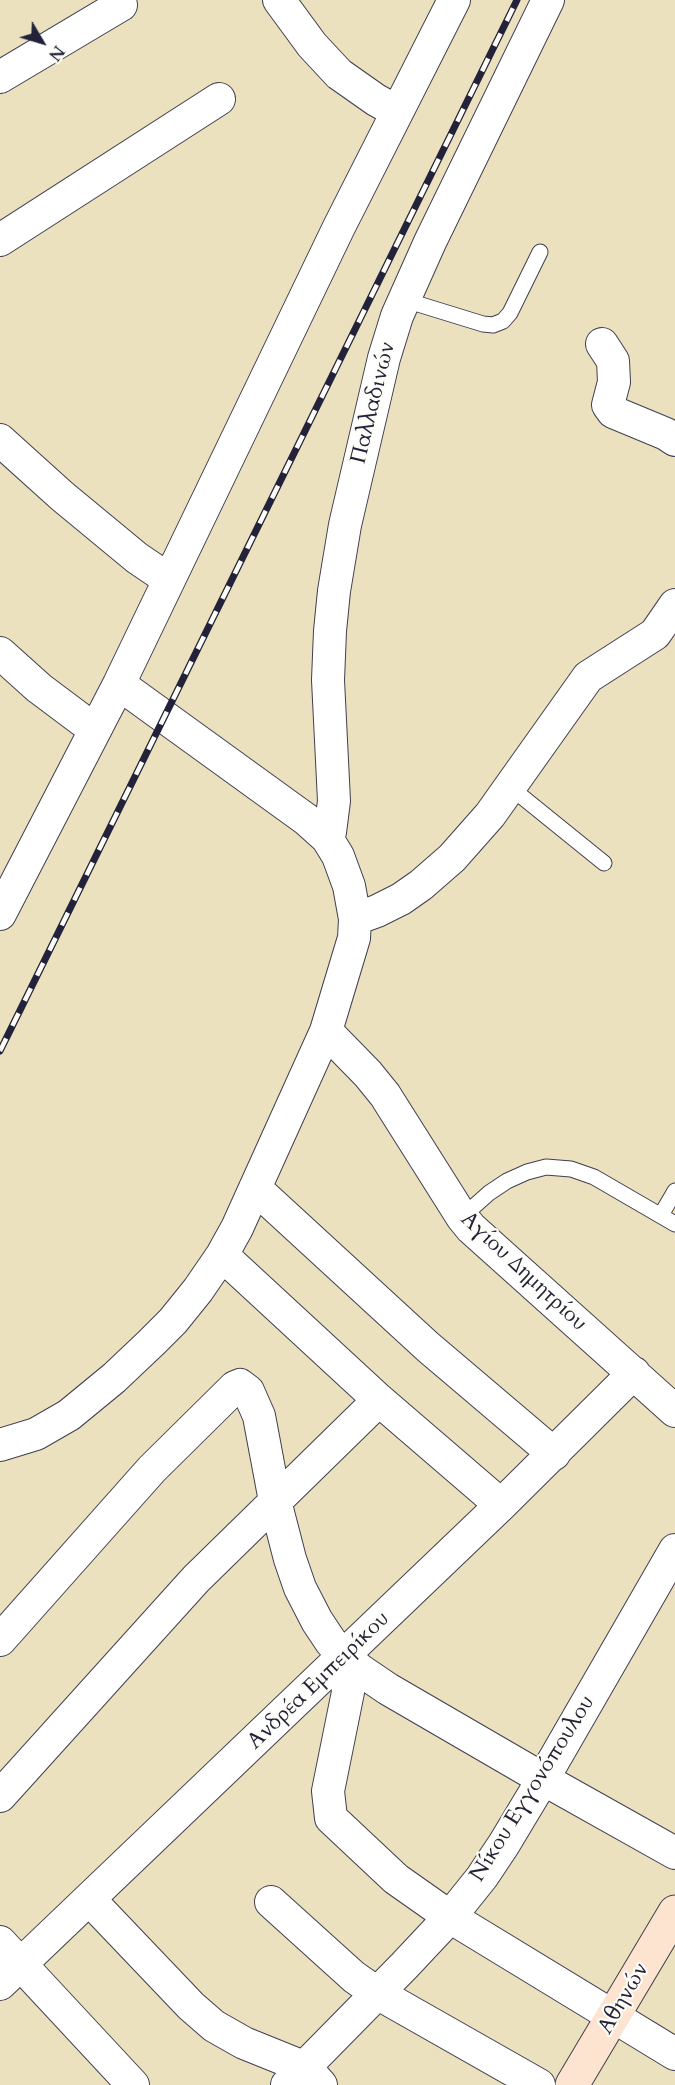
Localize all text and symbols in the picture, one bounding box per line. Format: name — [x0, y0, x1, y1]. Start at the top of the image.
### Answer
north arrow — [12, 12, 72, 72]
text: N — [43, 41, 69, 65]
street label: Παλλαδινών — [346, 339, 402, 467]
street label: Αγίου Δημητρίου — [454, 1207, 592, 1337]
street label: Ανδρέα Εμπειρίκου — [242, 1606, 396, 1756]
street label: Νίκου Εγγονόπουλου — [465, 1691, 601, 1887]
street label: Αθηνών — [593, 1959, 655, 2039]

